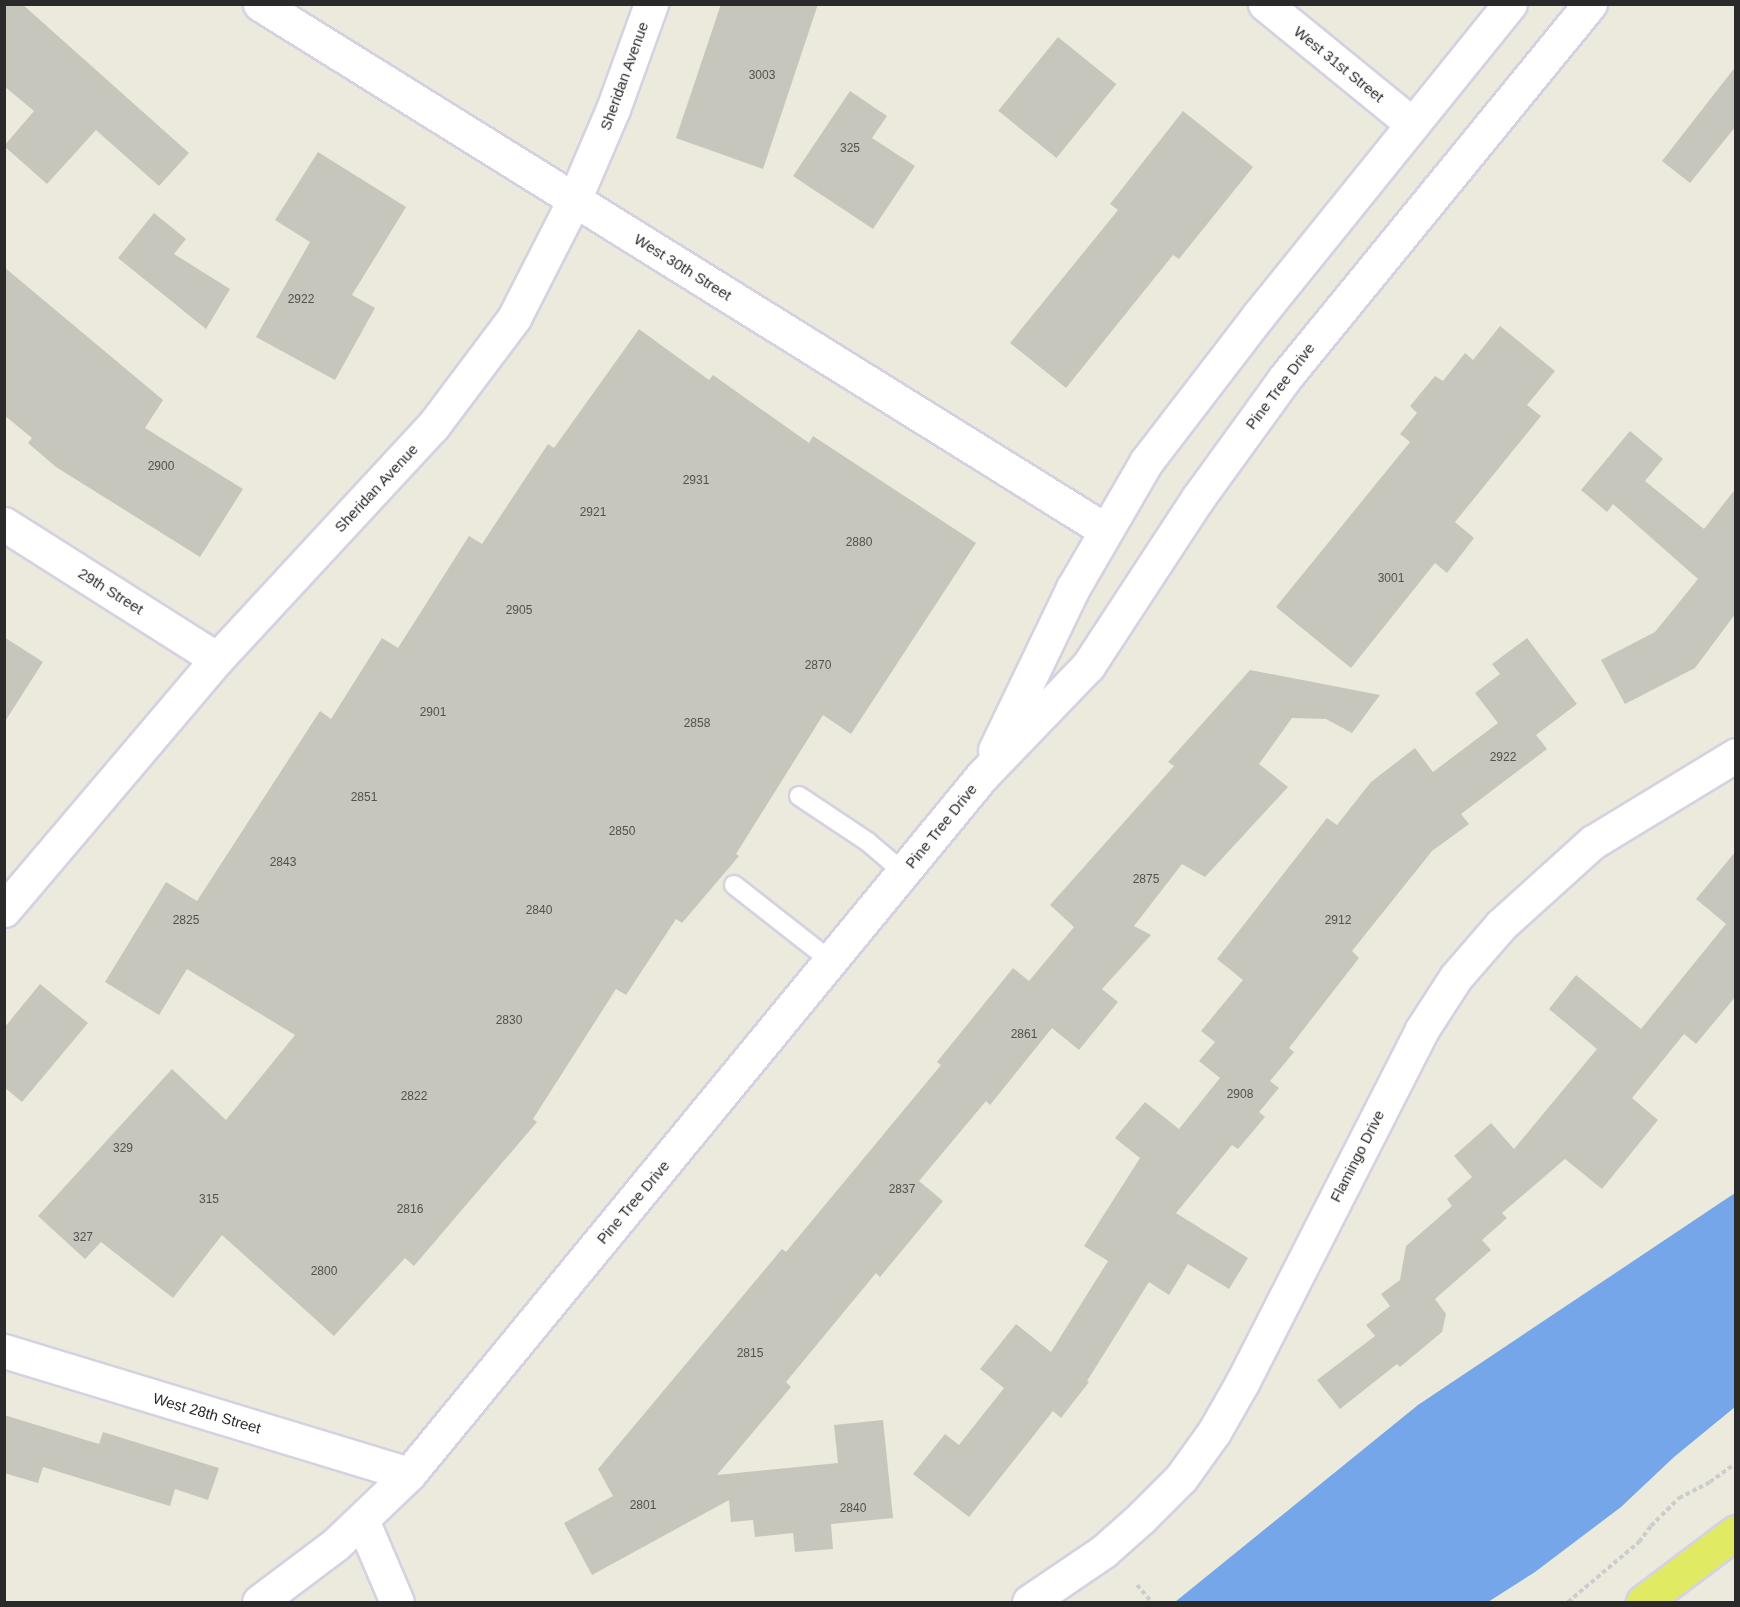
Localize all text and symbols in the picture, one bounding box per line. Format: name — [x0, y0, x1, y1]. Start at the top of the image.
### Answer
street label: Sheridan Avenue — [596, 19, 652, 133]
street label: West 31st Street — [1290, 22, 1388, 106]
house number: 3003 — [749, 69, 775, 83]
house number: 325 — [840, 142, 860, 156]
street label: West 30th Street — [631, 230, 735, 304]
house number: 2922 — [288, 293, 314, 307]
street label: Pine Tree Drive — [1242, 339, 1318, 433]
street label: Sheridan Avenue — [330, 440, 422, 536]
house number: 2900 — [148, 460, 174, 474]
house number: 2931 — [683, 474, 709, 488]
house number: 2921 — [580, 506, 606, 520]
house number: 2880 — [846, 536, 872, 550]
street label: 29th Street — [75, 564, 147, 618]
house number: 3001 — [1378, 572, 1404, 586]
house number: 2905 — [506, 604, 532, 618]
house number: 2870 — [805, 659, 831, 673]
house number: 2901 — [420, 706, 446, 720]
house number: 2858 — [684, 717, 710, 731]
house number: 2922 — [1490, 751, 1516, 765]
street label: Pine Tree Drive — [901, 780, 981, 872]
house number: 2851 — [351, 791, 377, 805]
house number: 2850 — [609, 825, 635, 839]
house number: 2843 — [270, 856, 296, 870]
house number: 2875 — [1133, 873, 1159, 887]
house number: 2840 — [526, 904, 552, 918]
house number: 2825 — [173, 914, 199, 928]
house number: 2912 — [1325, 914, 1351, 928]
house number: 2830 — [496, 1014, 522, 1028]
house number: 2861 — [1011, 1028, 1037, 1042]
house number: 2908 — [1227, 1088, 1253, 1102]
house number: 2822 — [401, 1090, 427, 1104]
street label: Flamingo Drive — [1326, 1107, 1388, 1205]
house number: 329 — [113, 1142, 133, 1156]
street label: Pine Tree Drive — [593, 1157, 673, 1247]
house number: 2837 — [889, 1183, 915, 1197]
house number: 315 — [199, 1193, 219, 1207]
house number: 2816 — [397, 1203, 423, 1217]
house number: 327 — [73, 1231, 93, 1245]
house number: 2800 — [311, 1265, 337, 1279]
house number: 2815 — [737, 1347, 763, 1361]
street label: West 28th Street — [151, 1389, 263, 1437]
house number: 2801 — [630, 1499, 656, 1513]
house number: 2840 — [840, 1502, 866, 1516]

